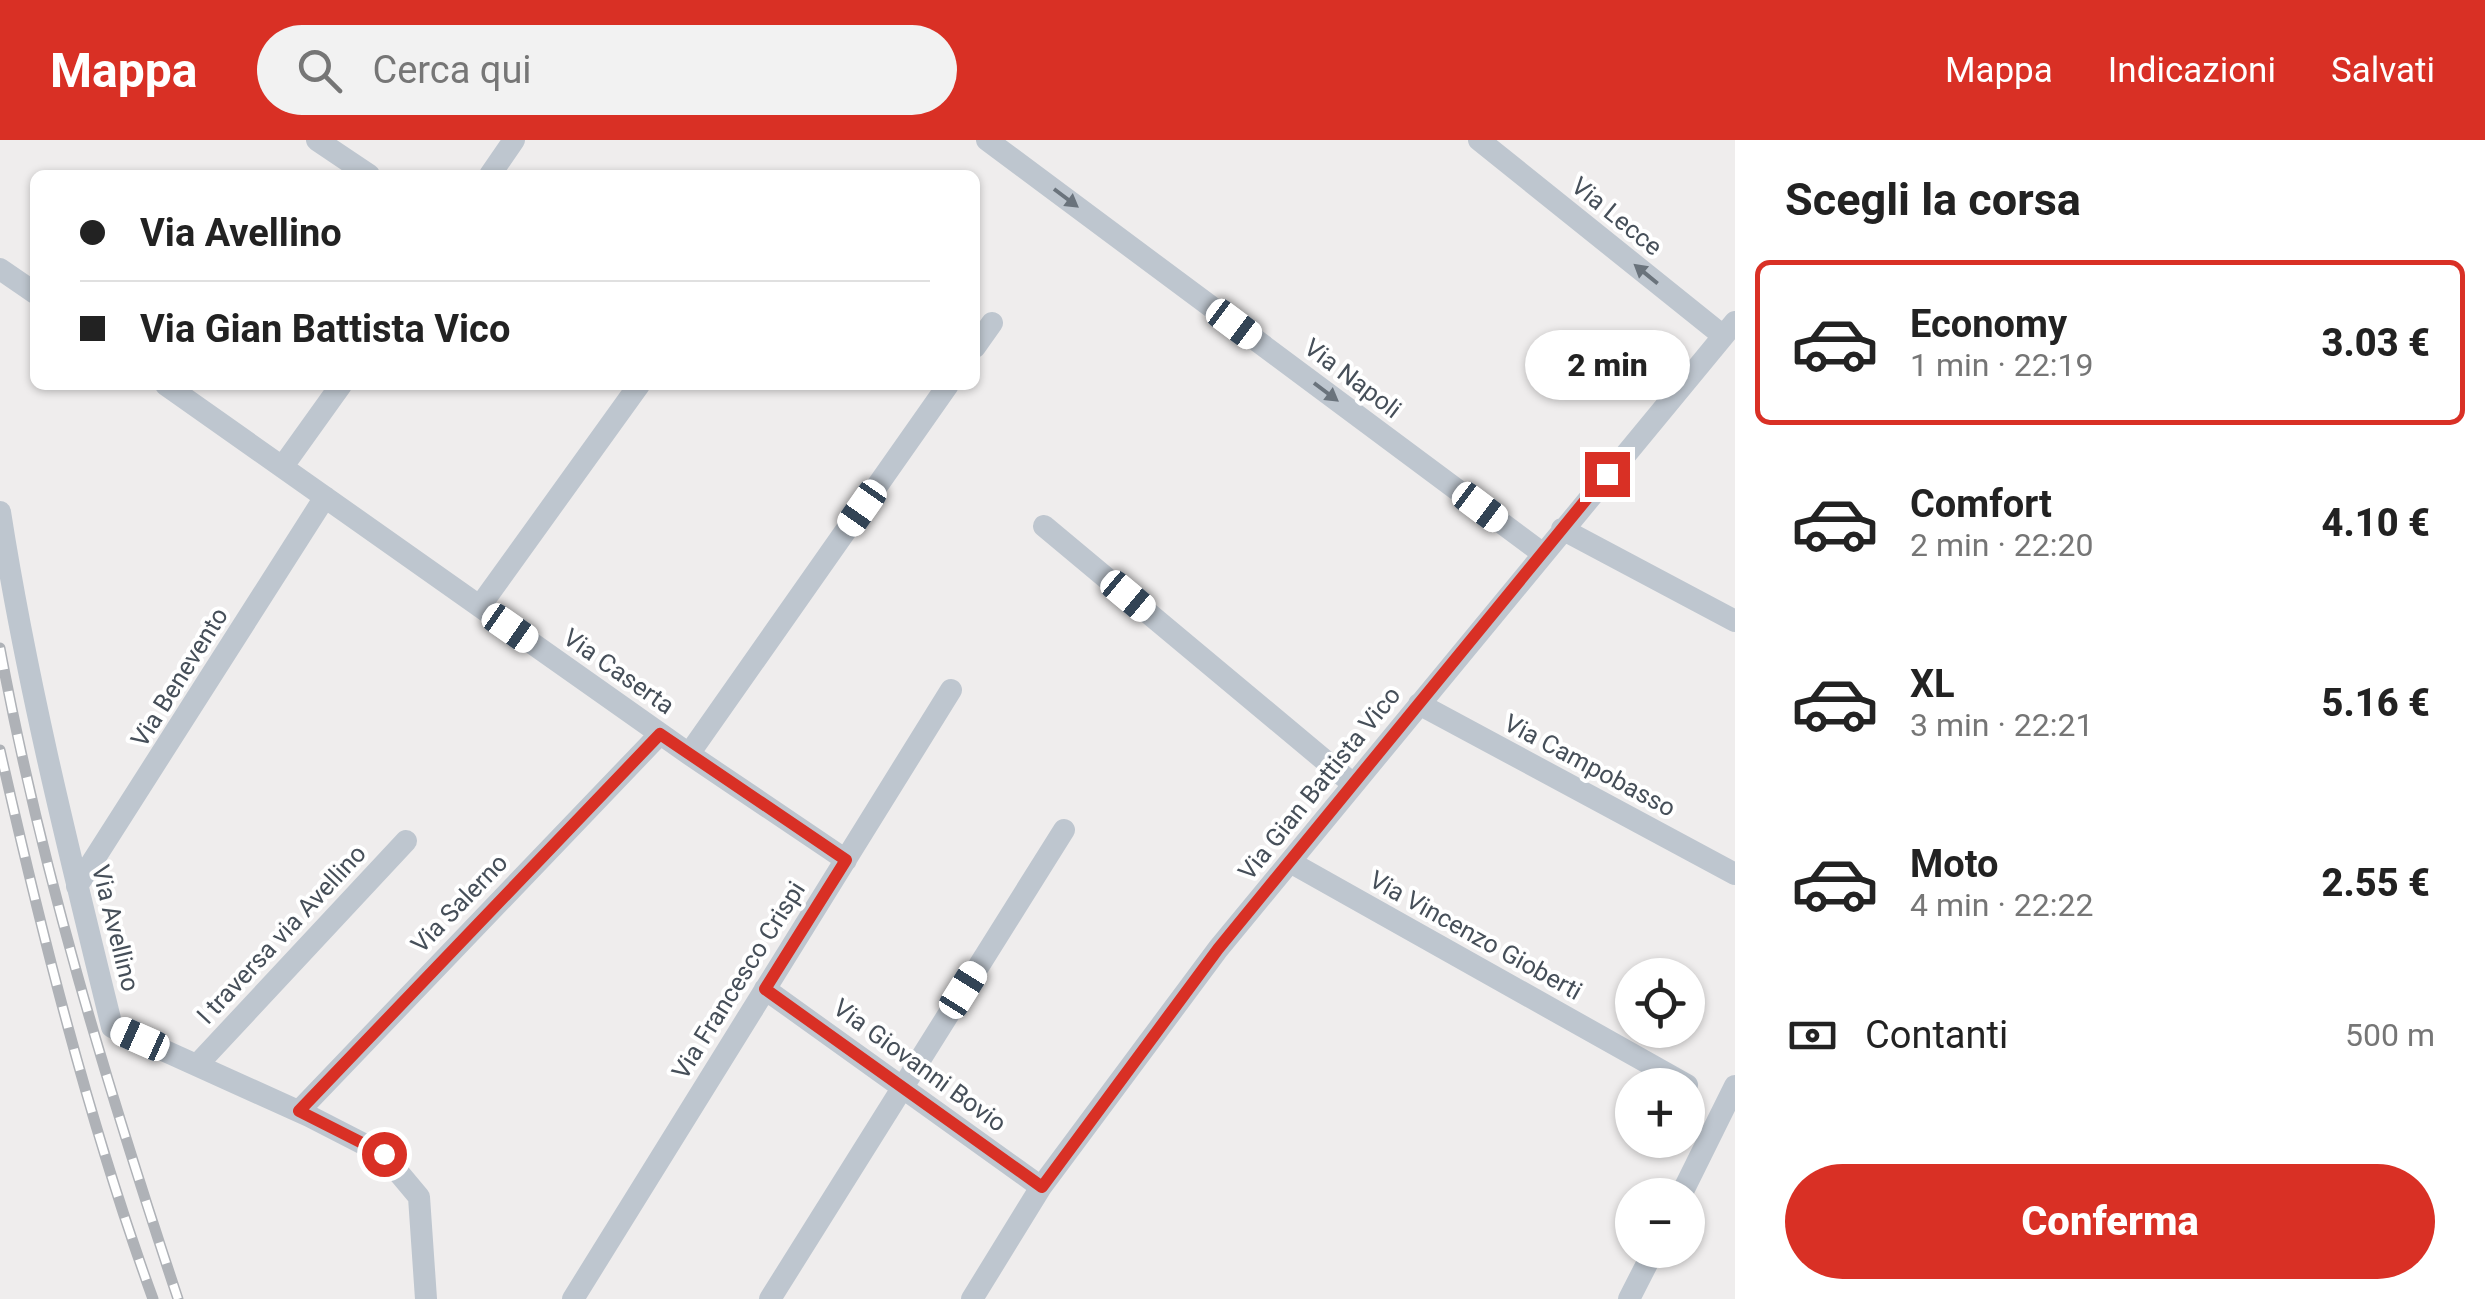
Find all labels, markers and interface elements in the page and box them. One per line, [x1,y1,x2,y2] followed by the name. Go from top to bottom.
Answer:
[257,25,957,115] search box
[50,42,197,99] text: Mappa
[292,43,347,98] icon: search
[372,48,532,92] text: Cerca qui
[1945,50,2053,91] text: Mappa
[2108,50,2276,91] text: Indicazioni
[2331,50,2435,91] text: Salvati
[1566,171,1668,262] street label: Via Lecce
[1785,173,2081,226] text: Scegli la corsa
[1053,188,1079,208] one-way arrow
[140,211,342,255] text: Via Avellino
[1633,264,1658,285] one-way arrow
[1201,294,1267,354] car
[1790,298,1880,388] icon: car
[1910,302,2067,346] text: Economy
[140,307,510,351] text: Via Gian Battista Vico
[2322,321,2430,365] text: 3.03 €
[1524,329,1690,399] callout: 2 min
[1299,333,1407,424] street label: Via Napoli
[1567,346,1648,384] text: 2 min
[1910,346,2093,384] text: 1 min · 22:19
[1313,382,1339,402] one-way arrow
[1585,452,1630,497] route end
[833,475,891,541] car
[1447,477,1513,537] car
[1790,478,1880,568] icon: car
[1910,482,2052,526] text: Comfort
[2322,501,2430,545] text: 4.10 €
[1910,526,2093,564] text: 2 min · 22:20
[1095,565,1161,627] car
[477,599,543,657] car
[125,602,234,752] street label: Via Benevento
[558,623,680,720] street label: Via Caserta
[1790,658,1880,748] icon: car
[1910,662,1955,706] text: XL
[1232,681,1406,886] street label: Via Gian Battista Vico
[2322,681,2430,725] text: 5.16 €
[1910,706,2093,744] text: 3 min · 22:21
[1499,708,1680,823] street label: Via Campobasso
[1790,838,1880,928] icon: car
[191,839,372,1030] street label: I traversa via Avellino
[1910,842,1999,886] text: Moto
[405,848,514,959] street label: Via Salerno
[2322,861,2430,905] text: 2.55 €
[86,862,145,994] street label: Via Avellino
[1364,865,1587,1006] street label: Via Vincenzo Gioberti
[666,876,811,1084] street label: Via Francesco Crispi
[1910,886,2093,924] text: 4 min · 22:22
[934,957,992,1023] car
[1615,958,1705,1268] map controls
[1615,958,1705,1048] button: locate
[828,993,1012,1138] street label: Via Giovanni Bovio
[1785,1008,1840,1063] icon: cash
[106,1013,174,1065] car
[1865,1013,2008,1057] text: Contanti
[2345,1016,2435,1054] text: 500 m
[1615,1068,1705,1158] button: +
[362,1132,407,1177] route start
[1785,1164,2435,1279] button: Conferma
[1615,1178,1705,1268] button: −

